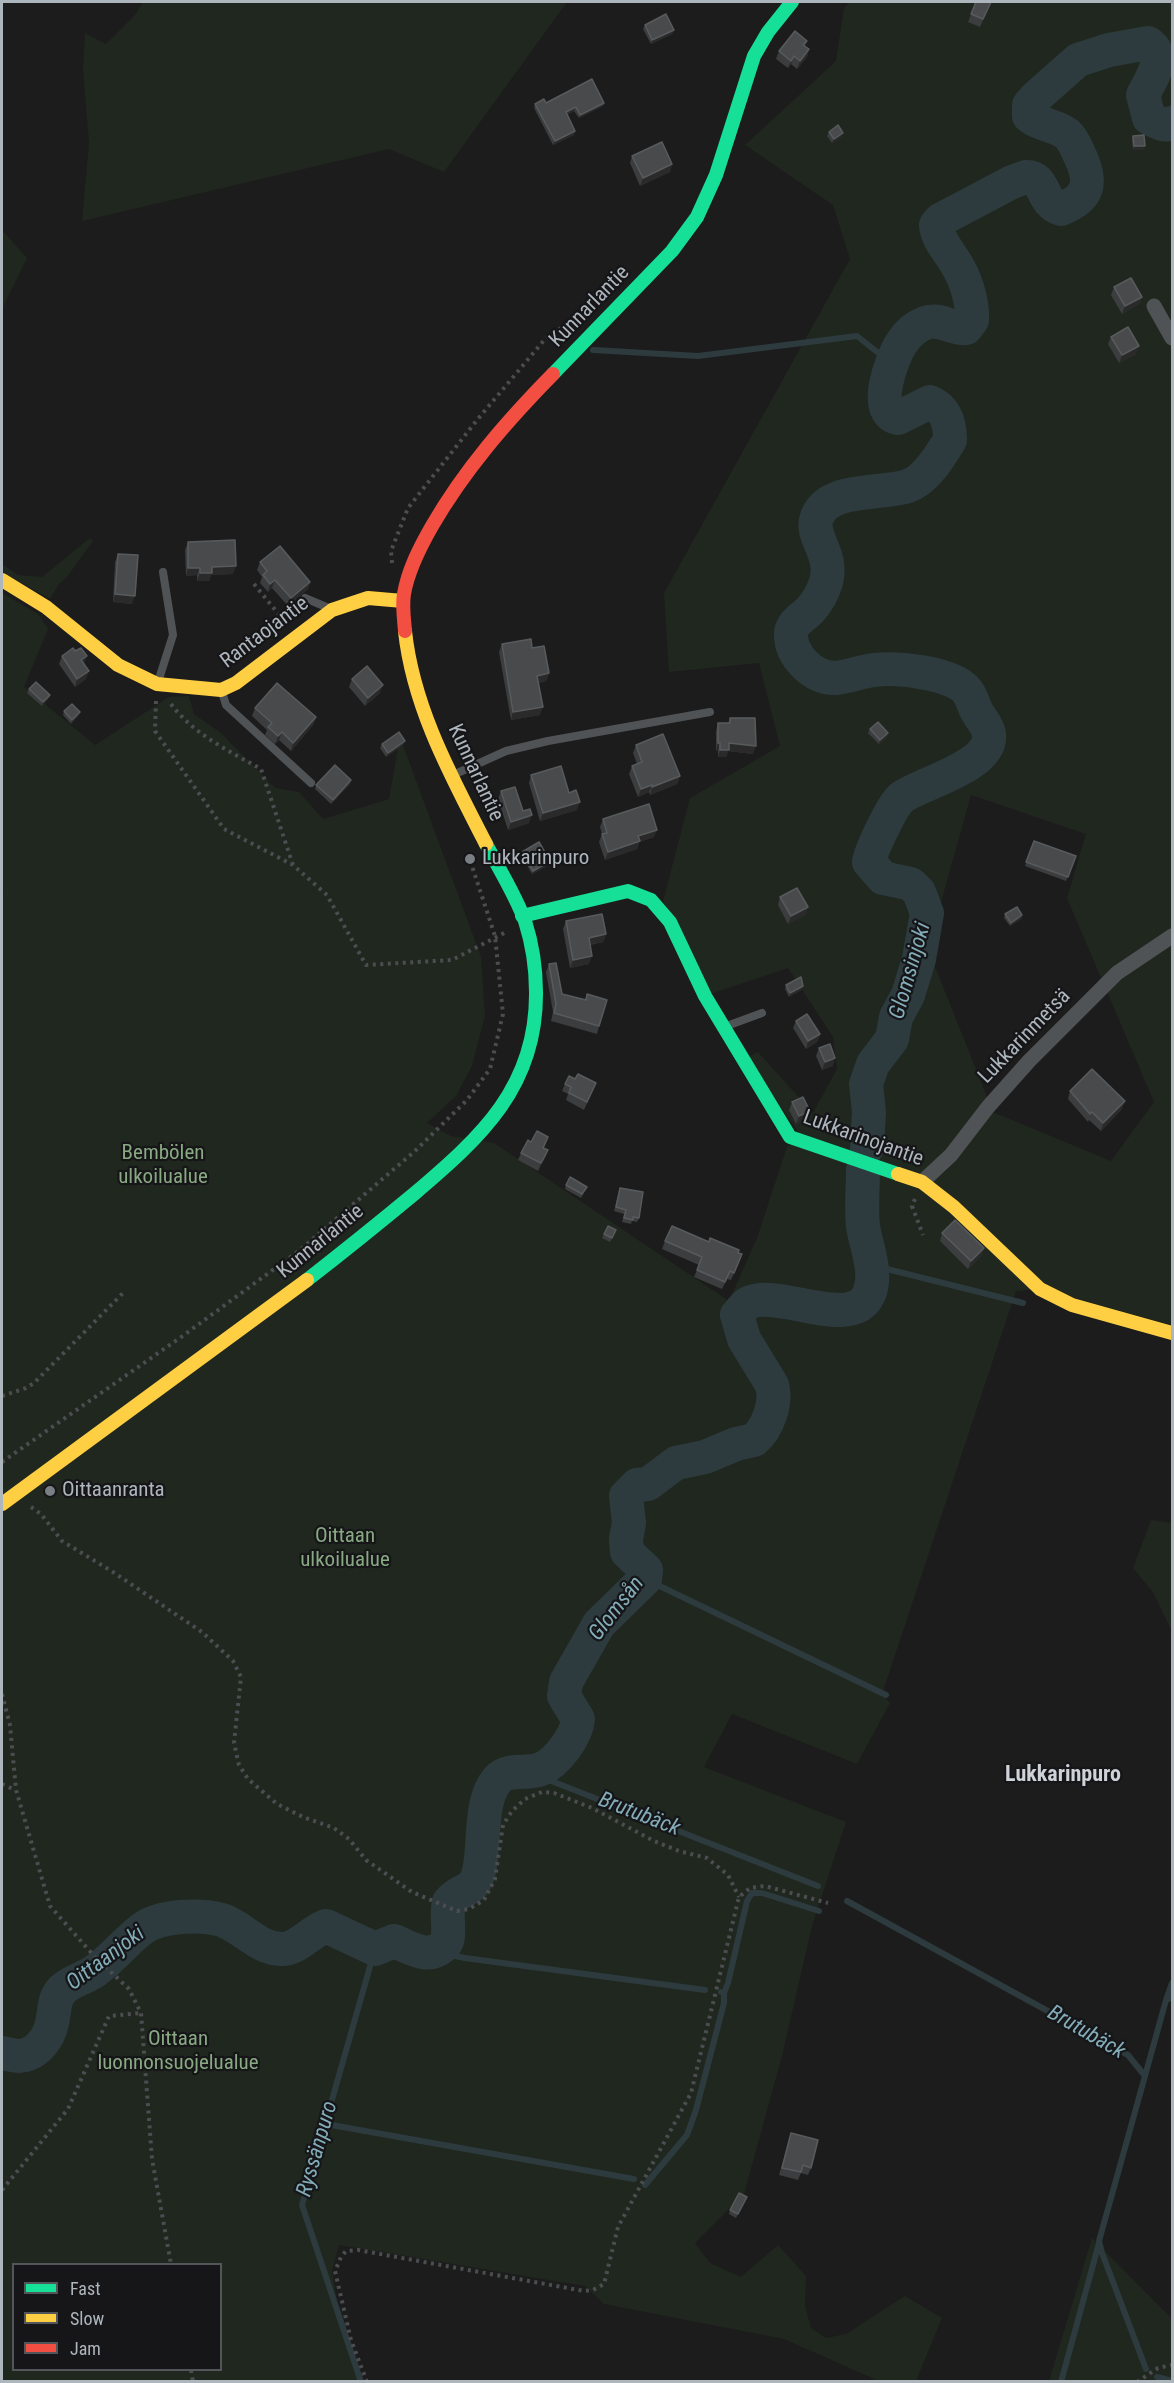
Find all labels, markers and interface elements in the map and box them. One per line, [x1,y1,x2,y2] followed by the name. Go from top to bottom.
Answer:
[545,261,635,353] street label: Kunnarlantie
[216,592,314,674] street label: Rantaojantie
[442,721,508,825] street label: Kunnarlantie
[482,846,589,872] place label: Lukkarinpuro
[463,852,477,866] marker: Lukkarinpuro
[885,920,937,1022] water label: Glomsinjoki
[974,985,1076,1089] street label: Lukkarinmetsä
[799,1106,927,1172] street label: Lukkarinojantie
[118,1141,208,1191] park label: Bembölen ulkoilualue
[273,1199,369,1285] street label: Kunnarlantie
[62,1478,165,1504] place label: Oittaanranta
[43,1484,57,1498] marker: Oittaanranta
[300,1524,390,1574] park label: Oittaan ulkoilualue
[584,1571,650,1647] water label: Glomsån
[1005,1762,1121,1788] district label: Lukkarinpuro
[594,1787,684,1843] water label: Brutubäck
[62,1921,150,1997] water label: Oittaanjoki
[1042,2000,1130,2066] water label: Brutubäck
[97,2027,259,2077] park label: Oittaan luonnonsuojelualue
[292,2098,344,2200] water label: Ryssänpuro
[12,2263,222,2371] legend
[70,2278,101,2299] text: Fast
[70,2308,104,2329] text: Slow
[70,2338,101,2359] text: Jam

